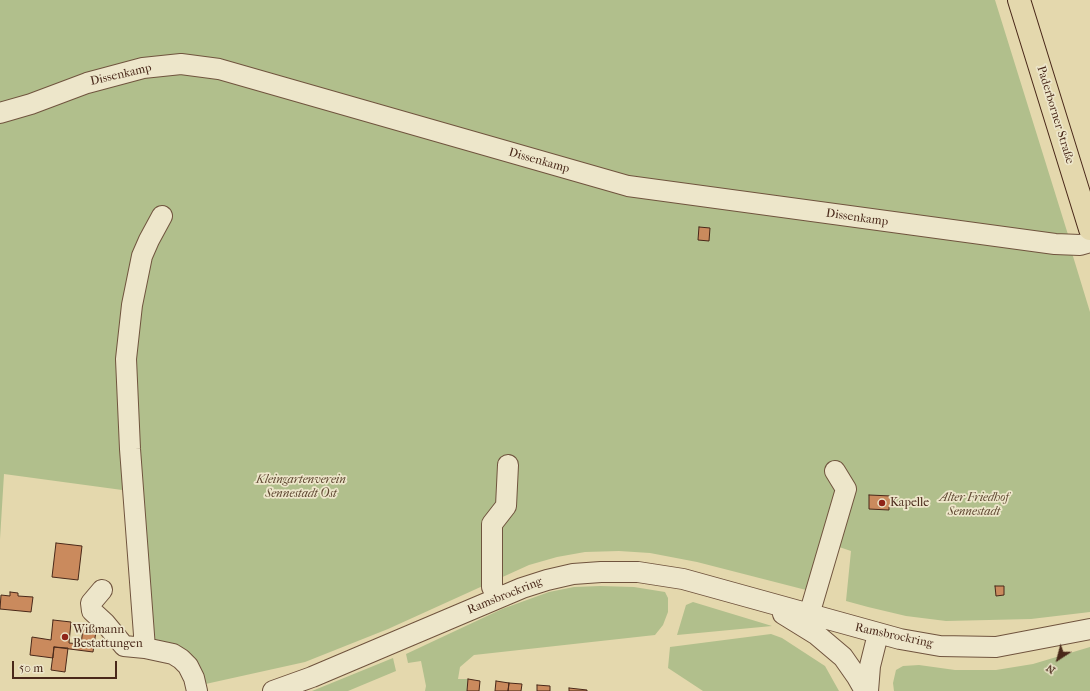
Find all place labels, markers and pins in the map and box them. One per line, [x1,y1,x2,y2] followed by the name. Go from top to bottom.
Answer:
[890,496,929,510] place label: Kapelle
[877,498,887,508] marker: Kapelle
[73,623,143,651] place label: Wißmann Bestattungen
[60,632,70,642] marker: Wißmann Bestattungen

